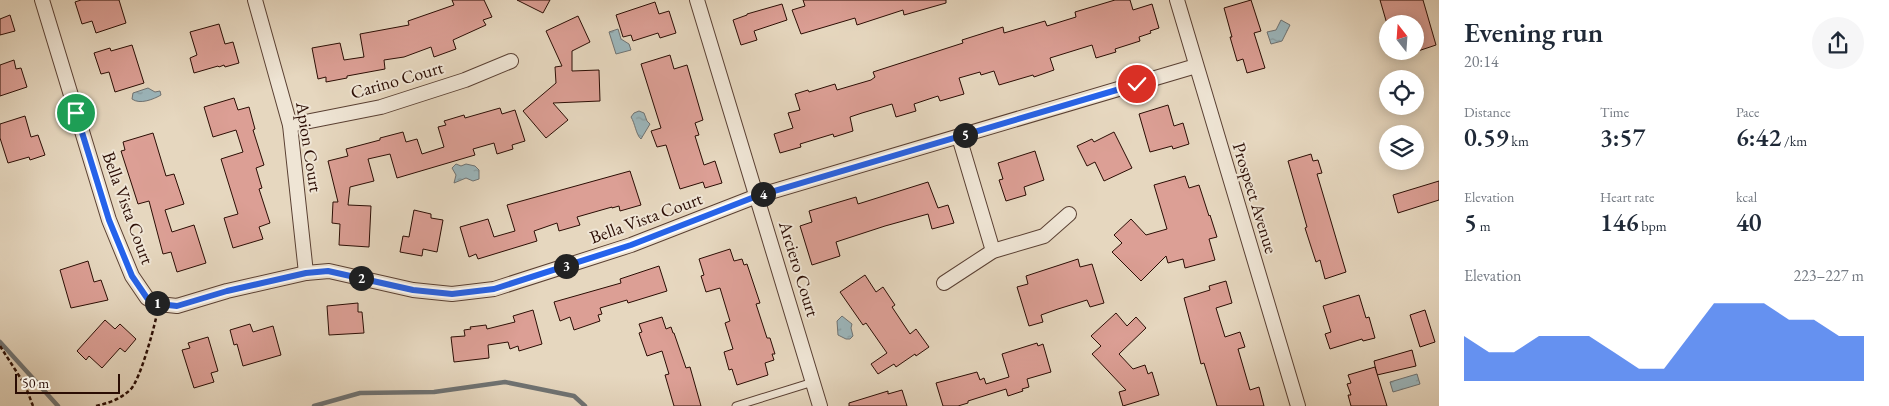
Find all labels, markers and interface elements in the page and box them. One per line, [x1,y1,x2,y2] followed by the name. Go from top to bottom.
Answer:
[1464,14,1603,50] text: Evening run
[1379,15,1424,60] north arrow
[1379,15,1424,170] map controls
[1812,17,1864,69] button: share
[1464,51,1499,72] text: 20:14
[348,55,446,104] street label: Carino Court
[1116,63,1158,105] pin
[1123,70,1151,98] icon: check
[1379,70,1424,115] button: locate
[55,92,97,134] pin
[62,99,90,127] icon: arrive
[291,99,328,194] street label: Apion Court
[1464,103,1511,121] text: Distance
[1600,103,1629,121] text: Time
[1736,103,1760,121] text: Pace
[1464,121,1509,153] text: 0.59
[1600,121,1645,153] text: 3:57
[1736,121,1781,153] text: 6:42
[952,122,978,148] pin: 5
[1379,125,1424,170] button: layers
[962,126,969,144] text: 5
[1509,132,1529,150] text: km
[1781,132,1807,150] text: /km
[1228,139,1283,256] street label: Prospect Avenue
[97,148,160,268] street label: Bella Vista Court
[750,182,776,206] pin: 4
[760,185,767,203] text: 4
[586,186,706,249] street label: Bella Vista Court
[1464,188,1514,206] text: Elevation
[1600,188,1654,206] text: Heart rate
[1736,188,1757,206] text: kcal
[1464,206,1477,238] text: 5
[1600,206,1638,238] text: 146
[1736,206,1762,238] text: 40
[774,217,825,320] street label: Arciero Court
[1477,217,1491,235] text: m
[1638,217,1667,235] text: bpm
[554,254,578,278] pin: 3
[563,257,570,275] text: 3
[1464,265,1522,286] text: Elevation
[1793,265,1864,286] text: 223–227 m
[348,266,374,290] pin: 2
[358,269,365,287] text: 2
[144,290,170,316] pin: 1
[154,294,161,312] text: 1
[15,371,120,394] scale bar
[22,374,49,392] text: 50 m

